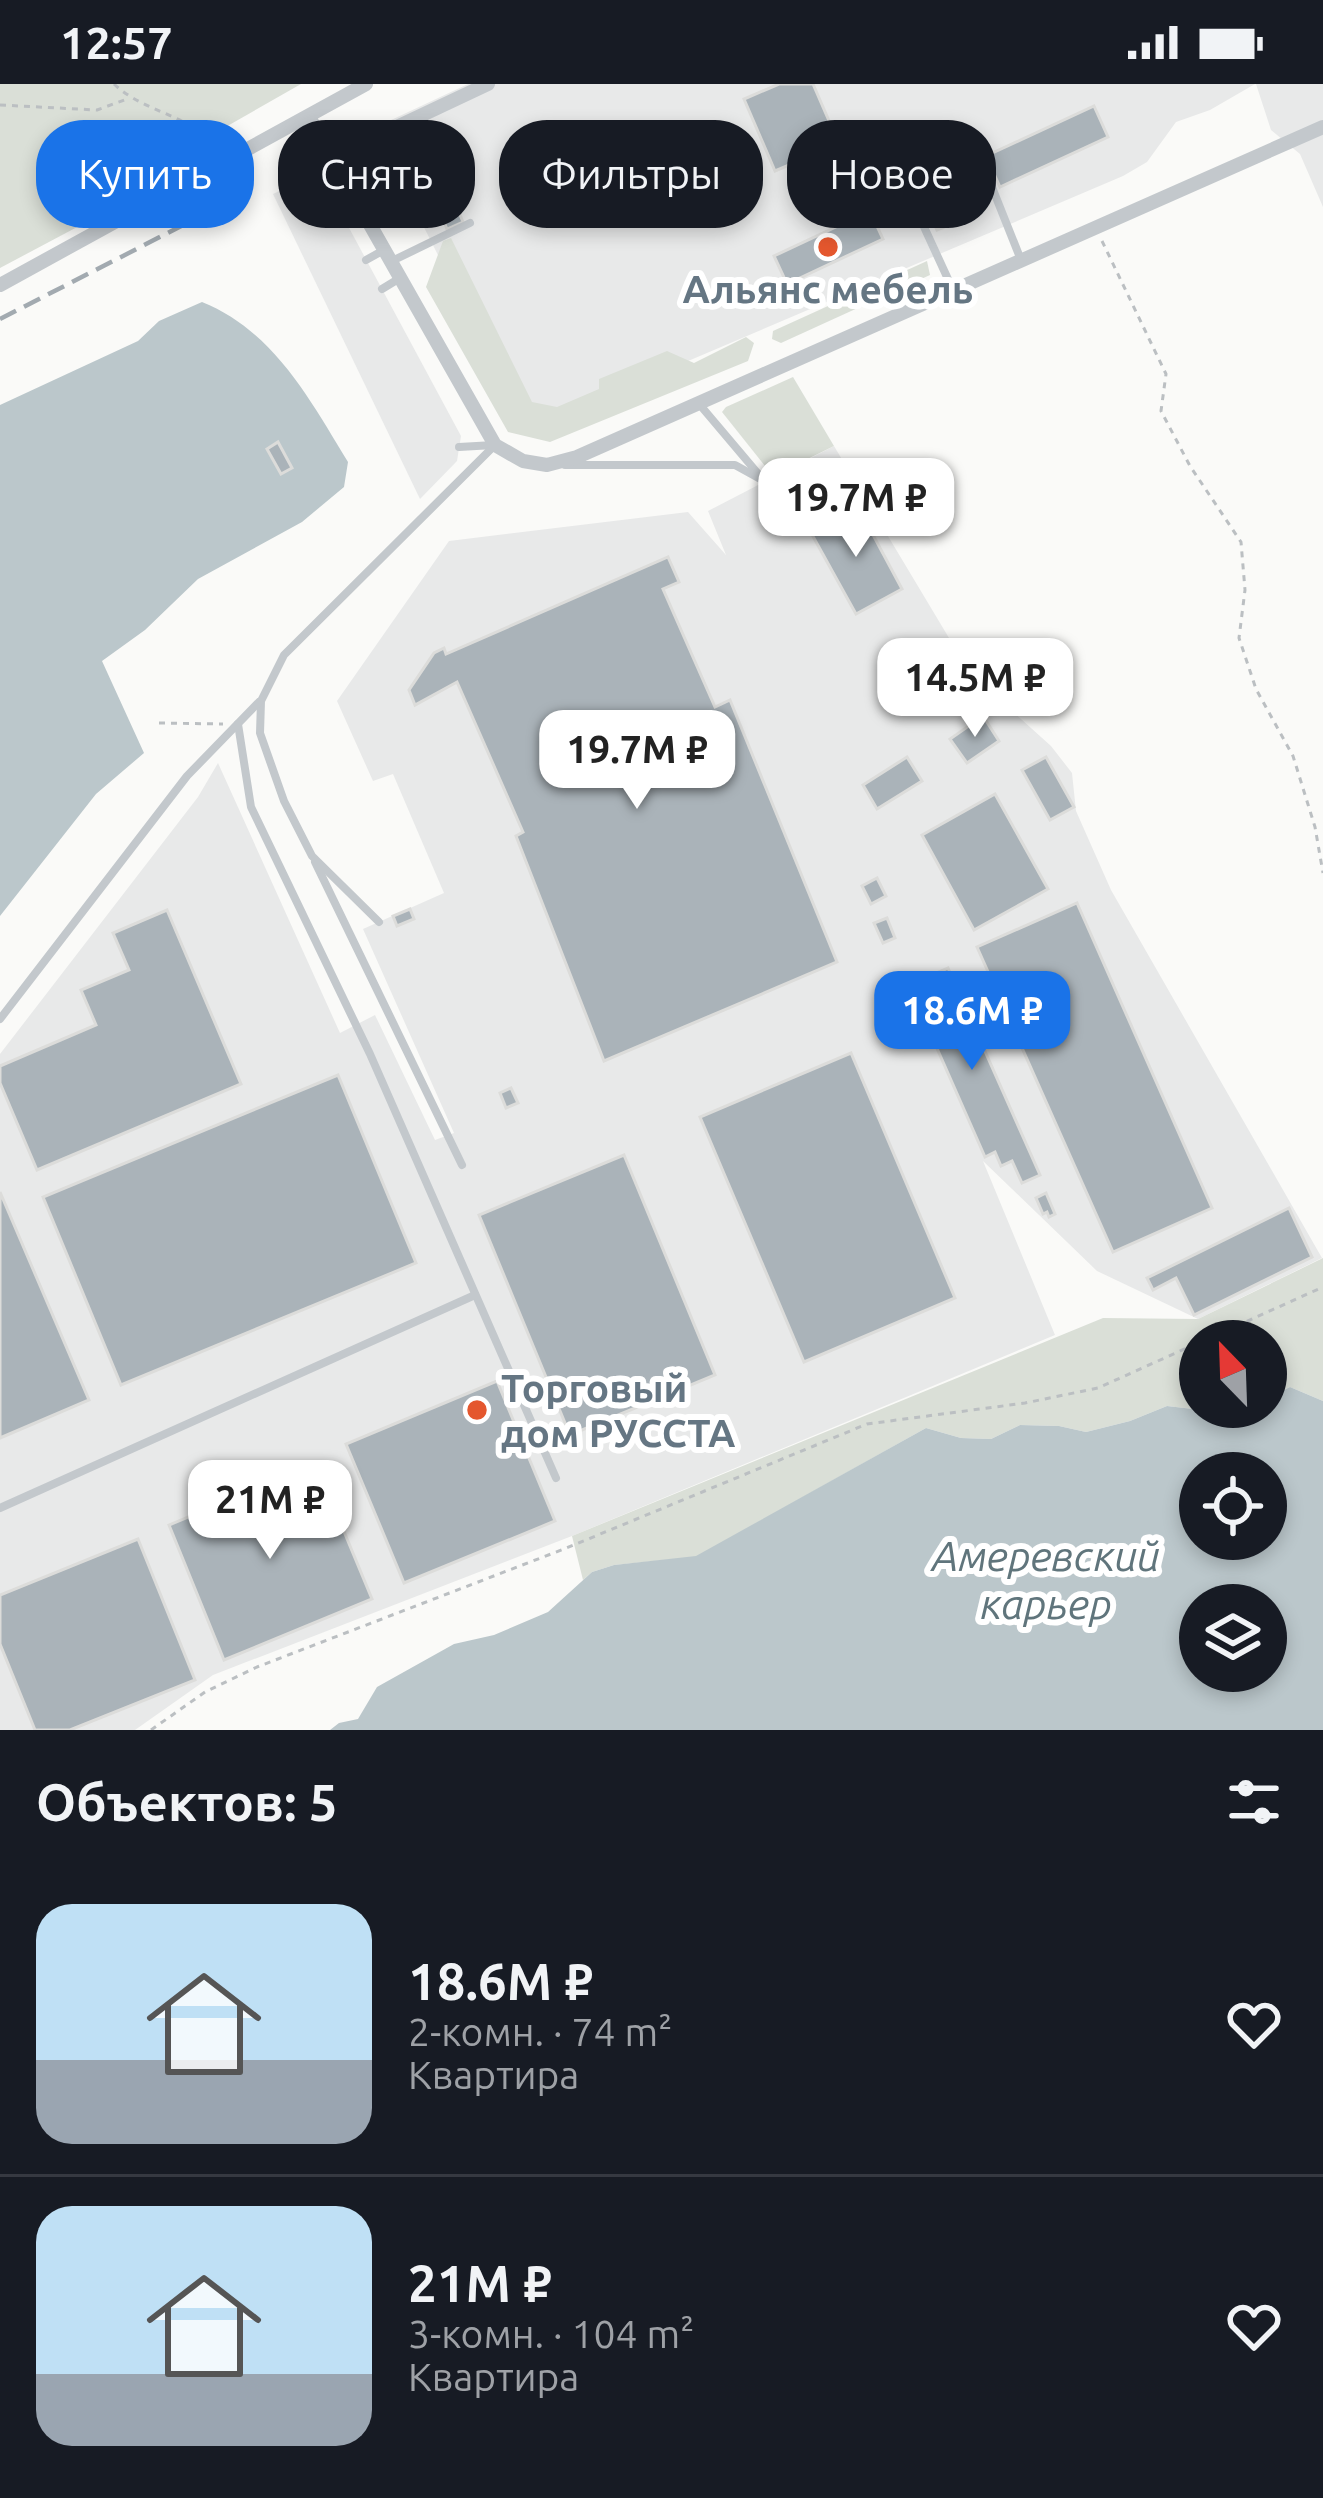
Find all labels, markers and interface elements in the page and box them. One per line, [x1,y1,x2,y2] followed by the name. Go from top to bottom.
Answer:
[60,17,173,68] text: 12:57
[36,120,254,228] chip: Купить
[278,120,475,228] chip: Снять
[499,120,763,228] chip: Фильтры
[787,120,996,228] chip: Новое
[815,234,841,260] marker: Альянс мебель
[683,267,973,310] place label: Альянс мебель
[745,458,967,560] pin: 19.7M ₽
[785,475,927,518] text: 19.7M ₽
[864,638,1086,740] pin: 14.5M ₽
[904,655,1046,698] text: 14.5M ₽
[526,710,748,812] pin: 19.7M ₽
[566,727,708,770] text: 19.7M ₽
[861,971,1083,1073] pin: 18.6M ₽
[901,988,1043,1031] text: 18.6M ₽
[1179,1320,1287,1428] north arrow
[1179,1320,1287,1692] map controls
[501,1366,736,1454] place label: Торговый дом РУССТА
[464,1397,490,1423] marker: Торговый дом РУССТА
[1179,1452,1287,1560] button: locate
[186,1460,354,1562] pin: 21M ₽
[215,1477,325,1520] text: 21M ₽
[930,1532,1160,1627] water label: Амеревский карьер
[1179,1584,1287,1692] button: layers
[1221,1769,1287,1835] icon: filters
[36,1773,337,1831] text: Объектов: 5
[132,1952,276,2096] icon: home
[408,1952,593,2010] text: 18.6M ₽
[1221,1991,1287,2057] icon: heart
[408,2010,672,2053] text: 2-комн. · 74 m²
[408,2053,579,2096] text: Квартира
[132,2254,276,2398] icon: home
[408,2254,552,2312] text: 21M ₽
[1221,2293,1287,2359] icon: heart
[408,2312,694,2355] text: 3-комн. · 104 m²
[408,2355,579,2398] text: Квартира

